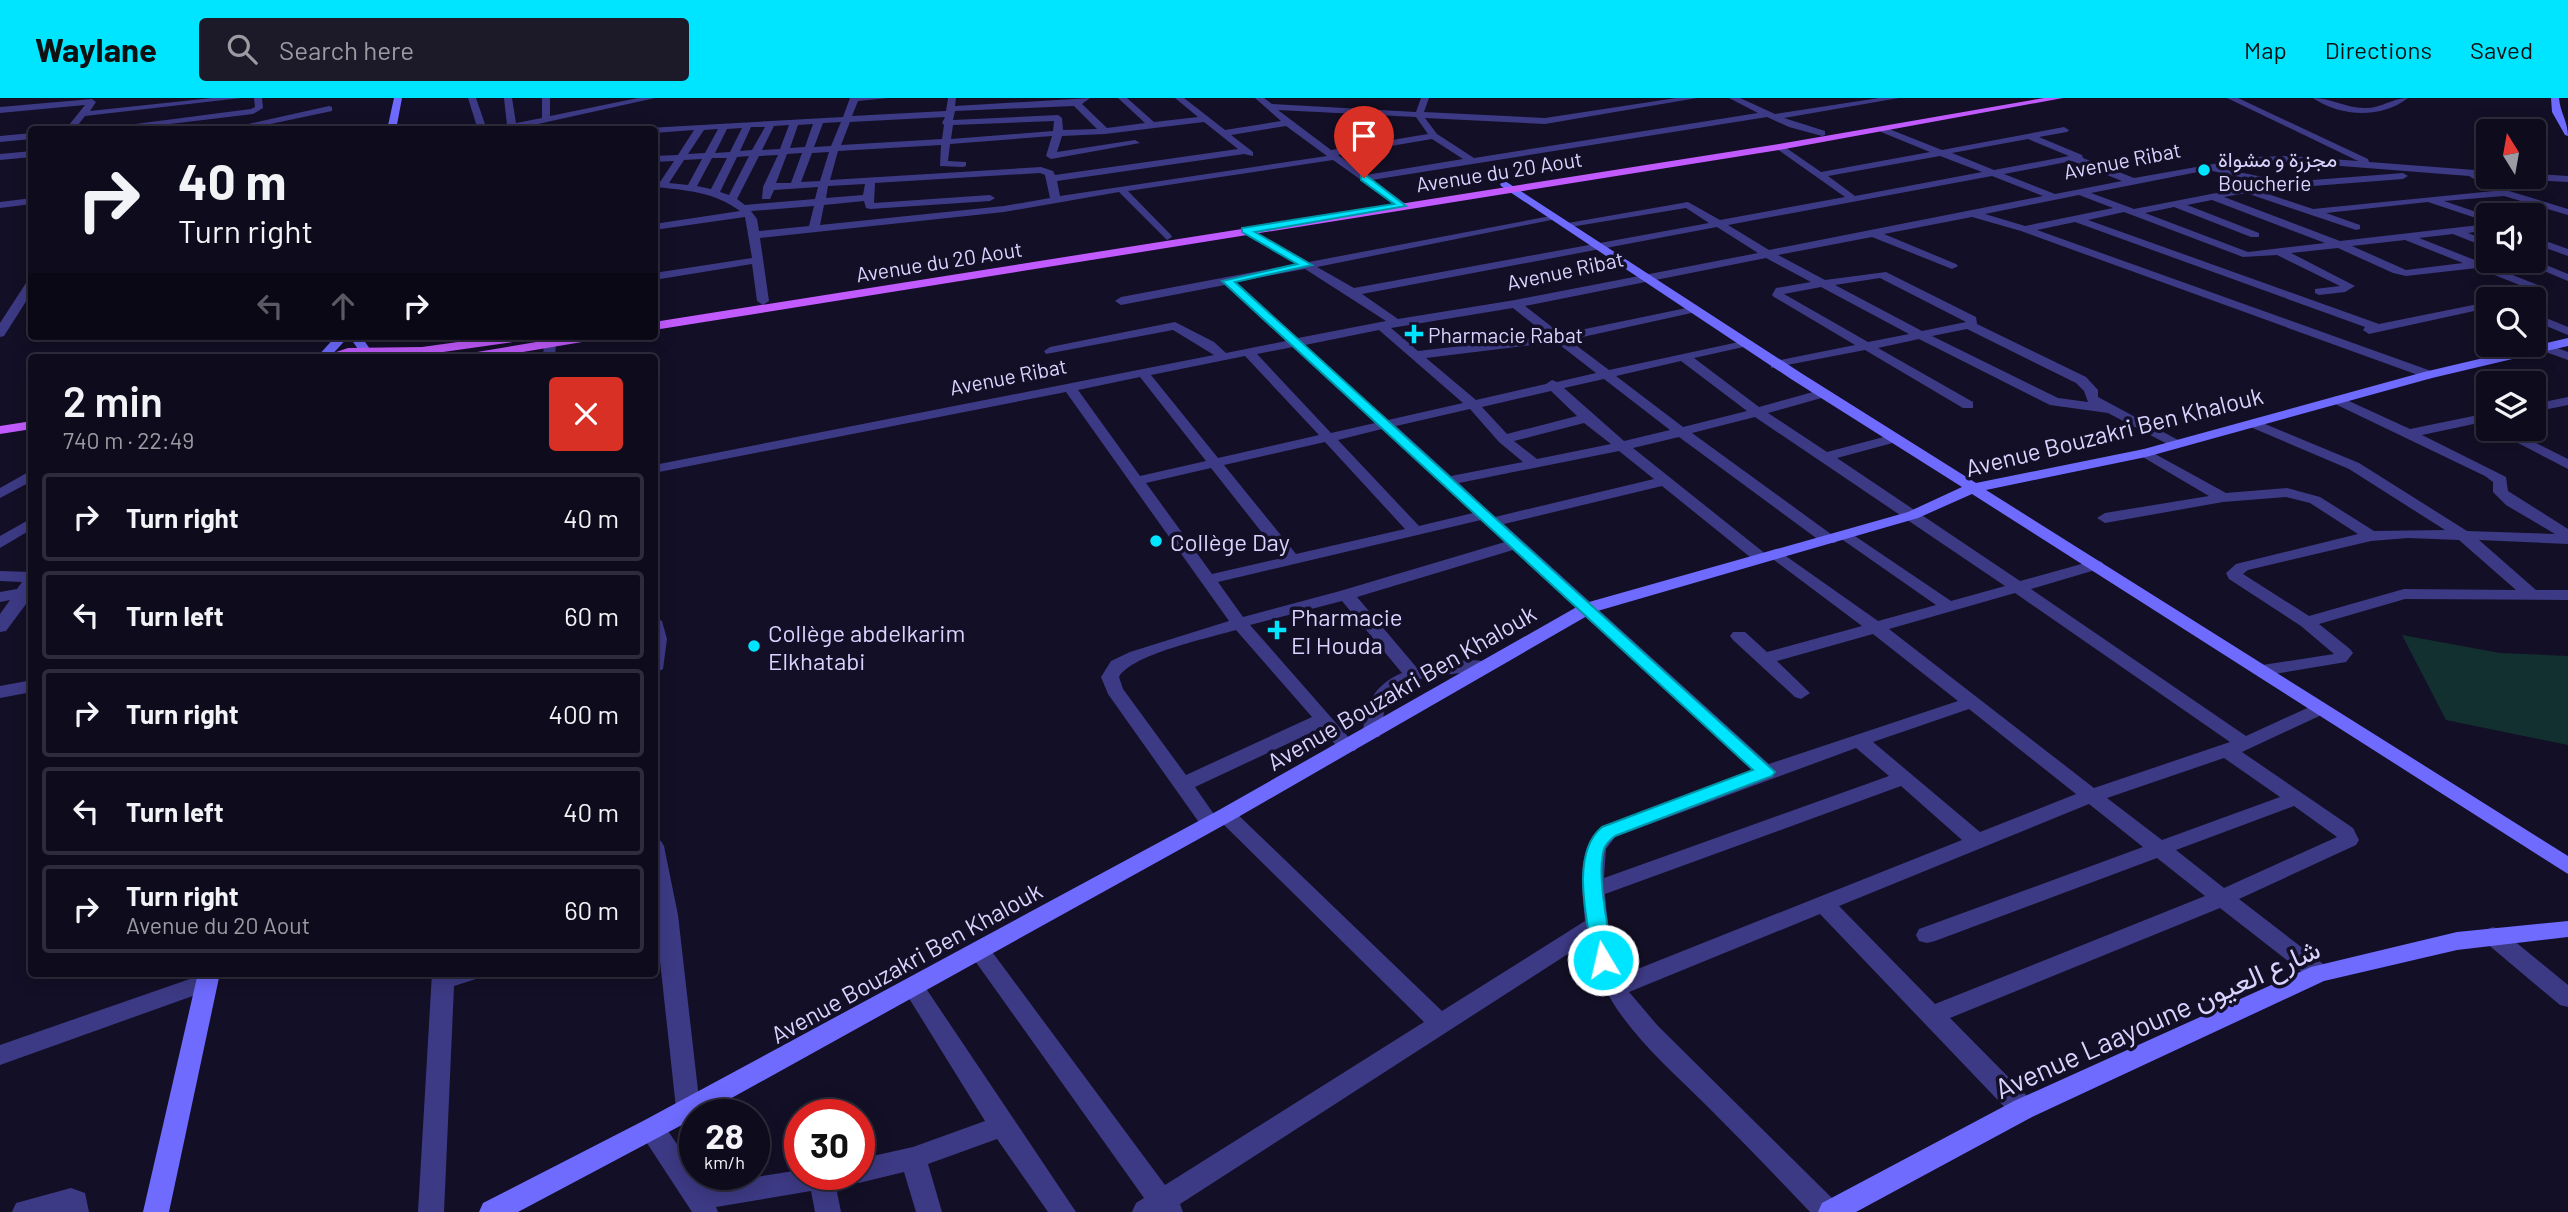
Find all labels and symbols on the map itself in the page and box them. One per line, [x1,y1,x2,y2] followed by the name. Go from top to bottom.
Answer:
[1334,106,1394,178] pin
[2476,119,2546,189] north arrow
[2061,136,2183,184] street label: Avenue Ribat
[1414,146,1584,196] street label: Avenue du 20 Aout
[2218,146,2337,195] place label: مجزرة و مشواة Boucherie
[2196,162,2212,178] marker: مجزرة و مشواة Boucherie
[854,236,1024,286] street label: Avenue du 20 Aout
[1504,245,1626,295] street label: Avenue Ribat
[1428,322,1583,347] place label: Pharmacie Rabat
[1406,326,1422,342] marker: Pharmacie Rabat
[947,352,1069,400] street label: Avenue Ribat
[1962,380,2266,482] street label: Avenue Bouzakri Ben Khalouk
[1170,527,1290,556] place label: Collège Day
[1148,533,1164,549] marker: Collège Day
[1261,598,1541,776] street label: Avenue Bouzakri Ben Khalouk
[1291,602,1403,659] place label: Pharmacie El Houda
[768,618,965,675] place label: Collège abdelkarim Elkhatabi
[1269,622,1285,638] marker: Pharmacie El Houda
[746,638,762,654] marker: Collège abdelkarim Elkhatabi
[765,875,1047,1049] street label: Avenue Bouzakri Ben Khalouk
[1566,923,1640,997] position arrow
[1989,931,2326,1108] street label: Avenue Laayoune شارع العيون
[784,1099,875,1190] speed limit sign: 30

